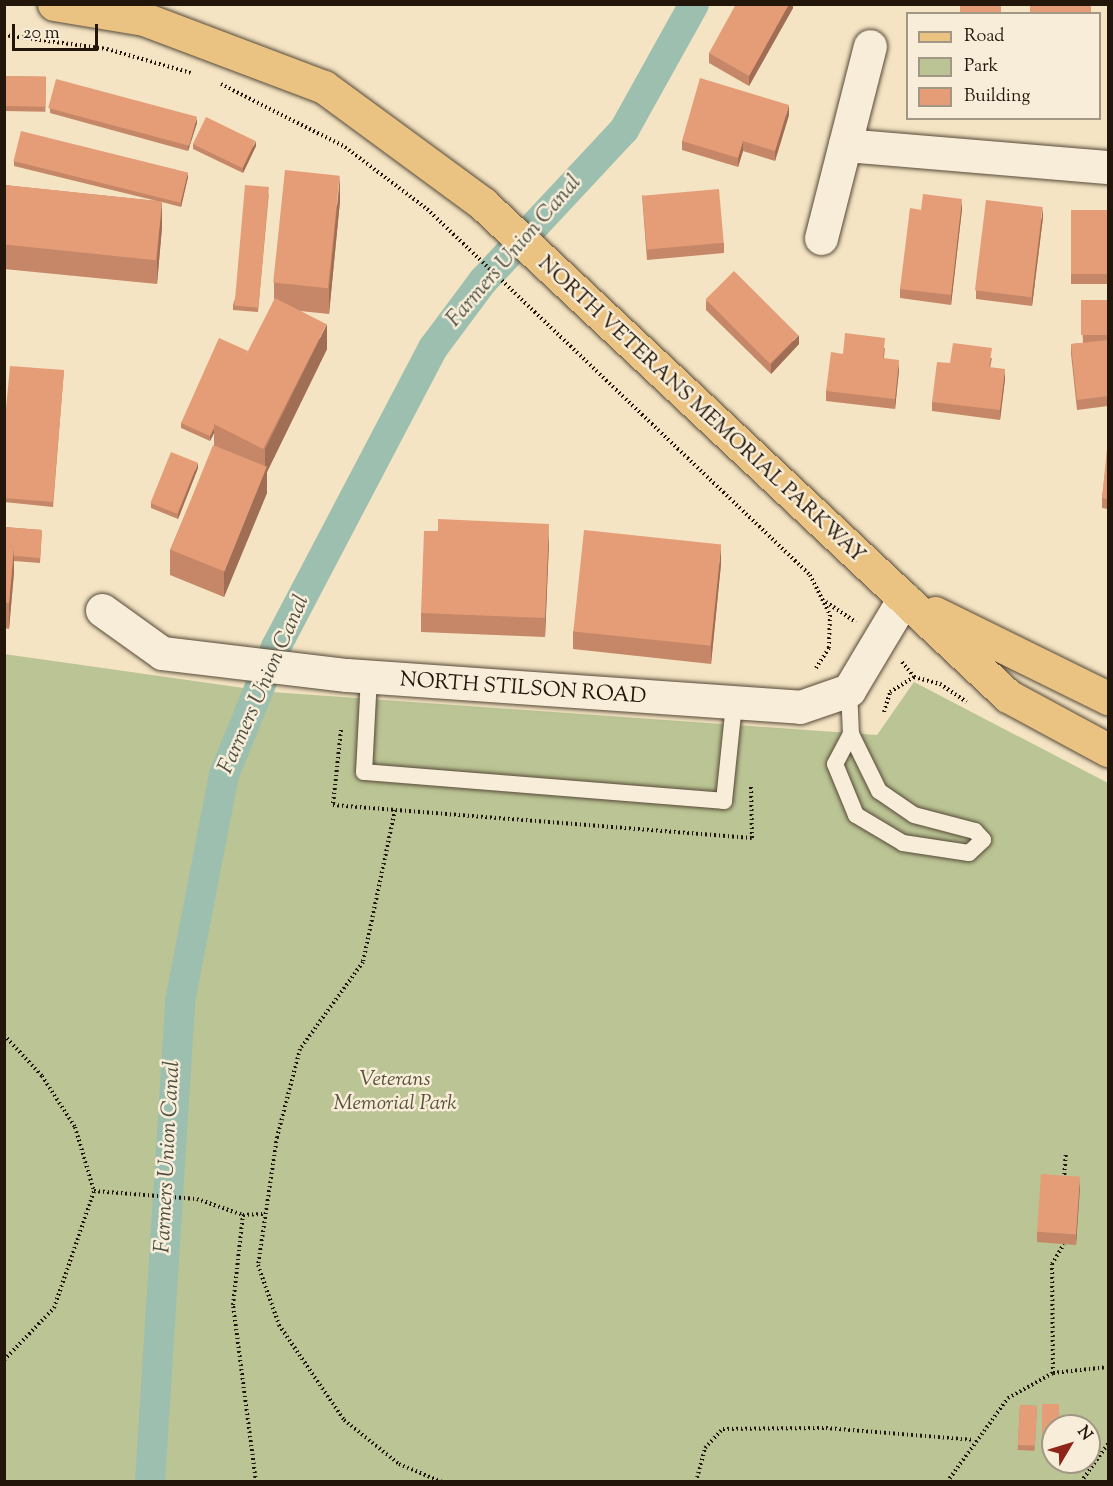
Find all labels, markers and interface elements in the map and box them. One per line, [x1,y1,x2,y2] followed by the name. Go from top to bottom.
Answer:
[15,12,100,50] scale bar
[906,12,1101,120] legend
[23,21,60,47] text: 20 m
[964,24,1004,50] text: Road
[964,54,998,80] text: Park
[964,84,1030,110] text: Building
[442,171,588,333] water label: Farmers Union Canal
[532,251,870,569] street label: NORTH VETERANS MEMORIAL PARKWAY
[214,592,316,778] water label: Farmers Union Canal
[399,668,647,710] street label: NORTH STILSON ROAD
[151,1060,187,1254] water label: Farmers Union Canal
[333,1067,457,1117] park label: Veterans Memorial Park
[1041,1414,1101,1474] north arrow
[1071,1422,1097,1446] text: N

